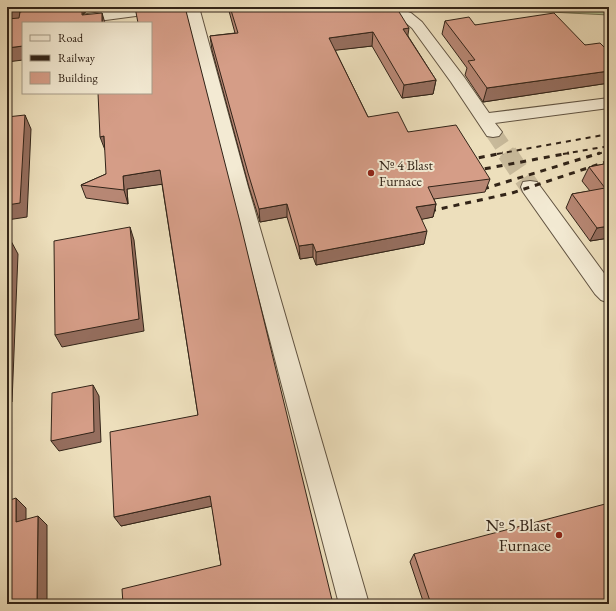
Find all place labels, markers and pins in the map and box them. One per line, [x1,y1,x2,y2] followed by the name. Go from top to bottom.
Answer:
[379,156,433,190] place label: Nº 4 Blast Furnace
[366,168,376,178] marker: Nº 4 Blast Furnace
[486,514,552,556] place label: Nº 5 Blast Furnace
[554,530,564,540] marker: Nº 5 Blast Furnace

